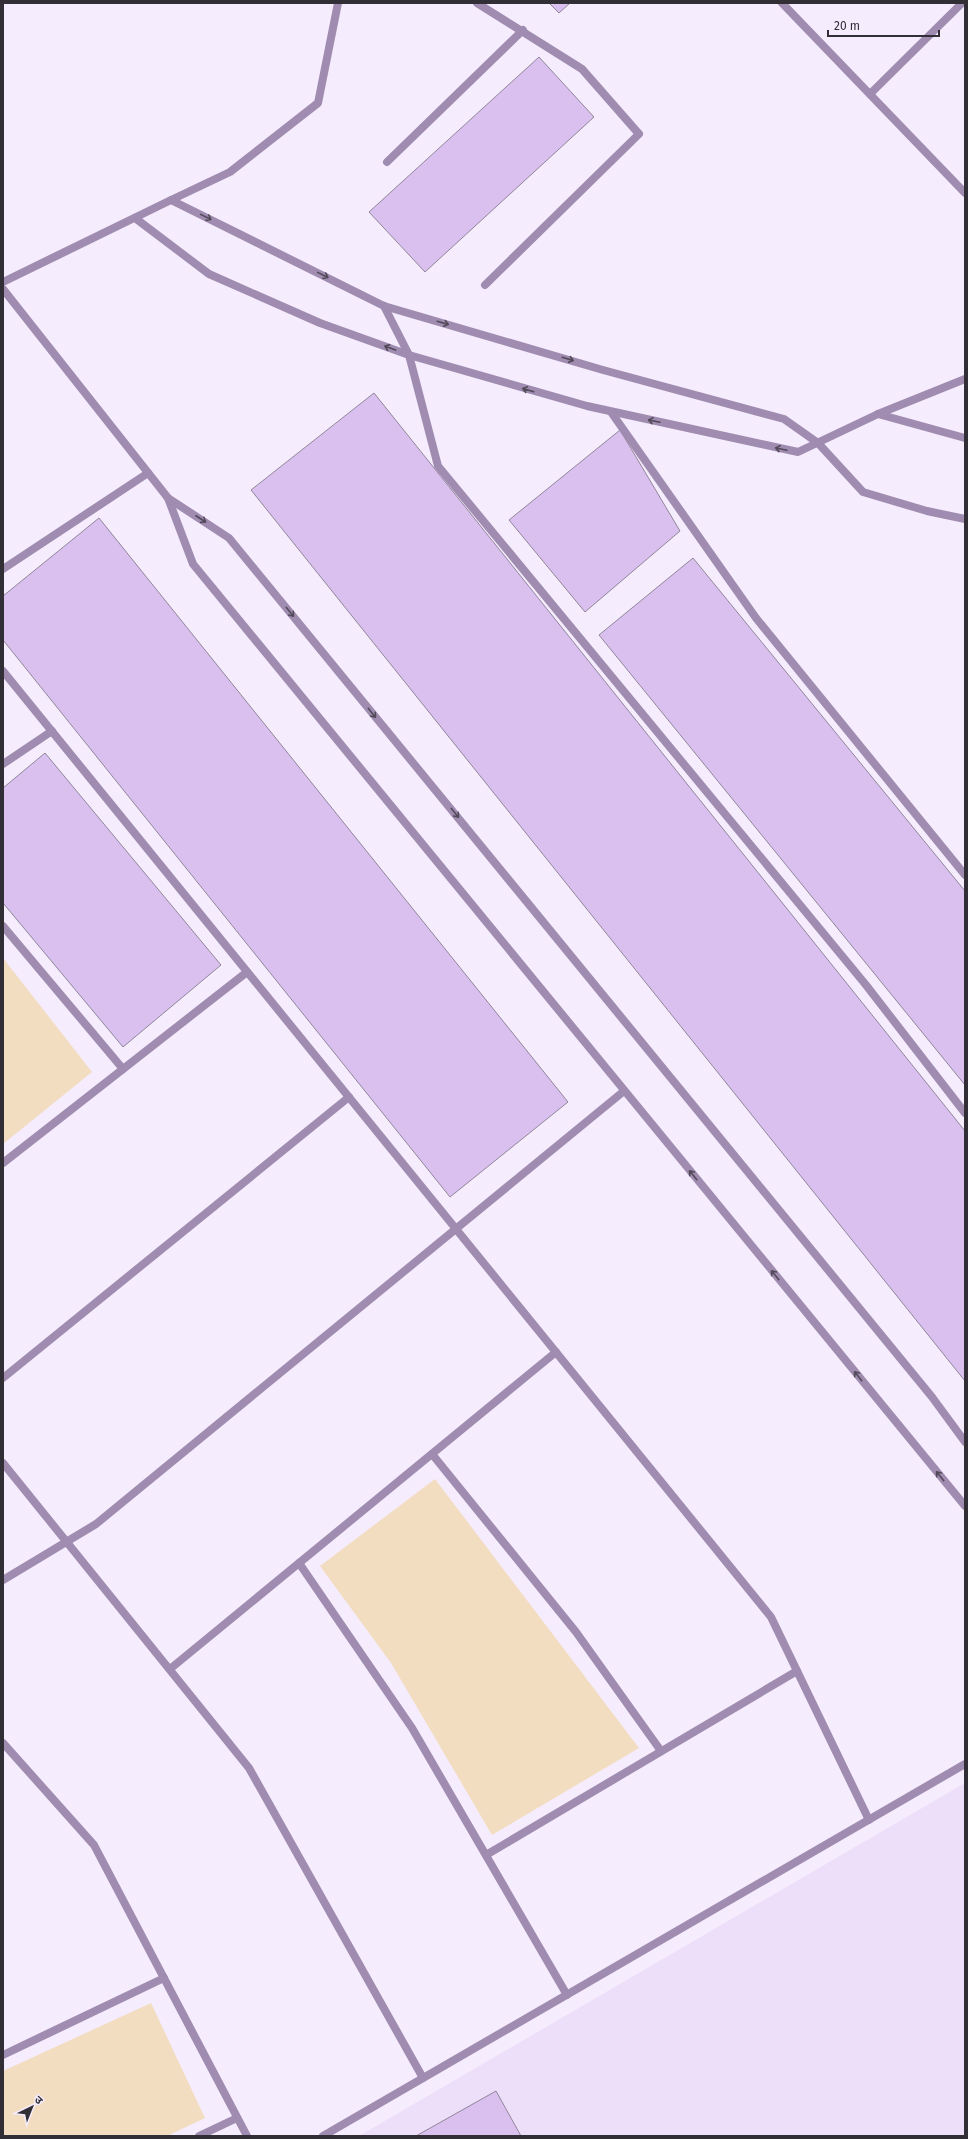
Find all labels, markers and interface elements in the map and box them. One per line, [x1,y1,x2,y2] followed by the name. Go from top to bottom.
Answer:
[828,12,939,38] scale bar
[834,19,860,33] text: 20 m
[200,214,212,221] one-way arrow
[316,272,328,279] one-way arrow
[436,320,449,327] one-way arrow
[385,344,397,352] one-way arrow
[561,356,574,364] one-way arrow
[522,386,535,393] one-way arrow
[648,417,661,425] one-way arrow
[775,444,788,452] one-way arrow
[195,516,207,524] one-way arrow
[286,607,294,618] one-way arrow
[368,707,377,718] one-way arrow
[450,808,459,819] one-way arrow
[688,1169,697,1180] one-way arrow
[771,1270,780,1281] one-way arrow
[853,1370,862,1381] one-way arrow
[936,1471,945,1482] one-way arrow
[12,2087,52,2127] north arrow
[32,2093,46,2107] text: उ

